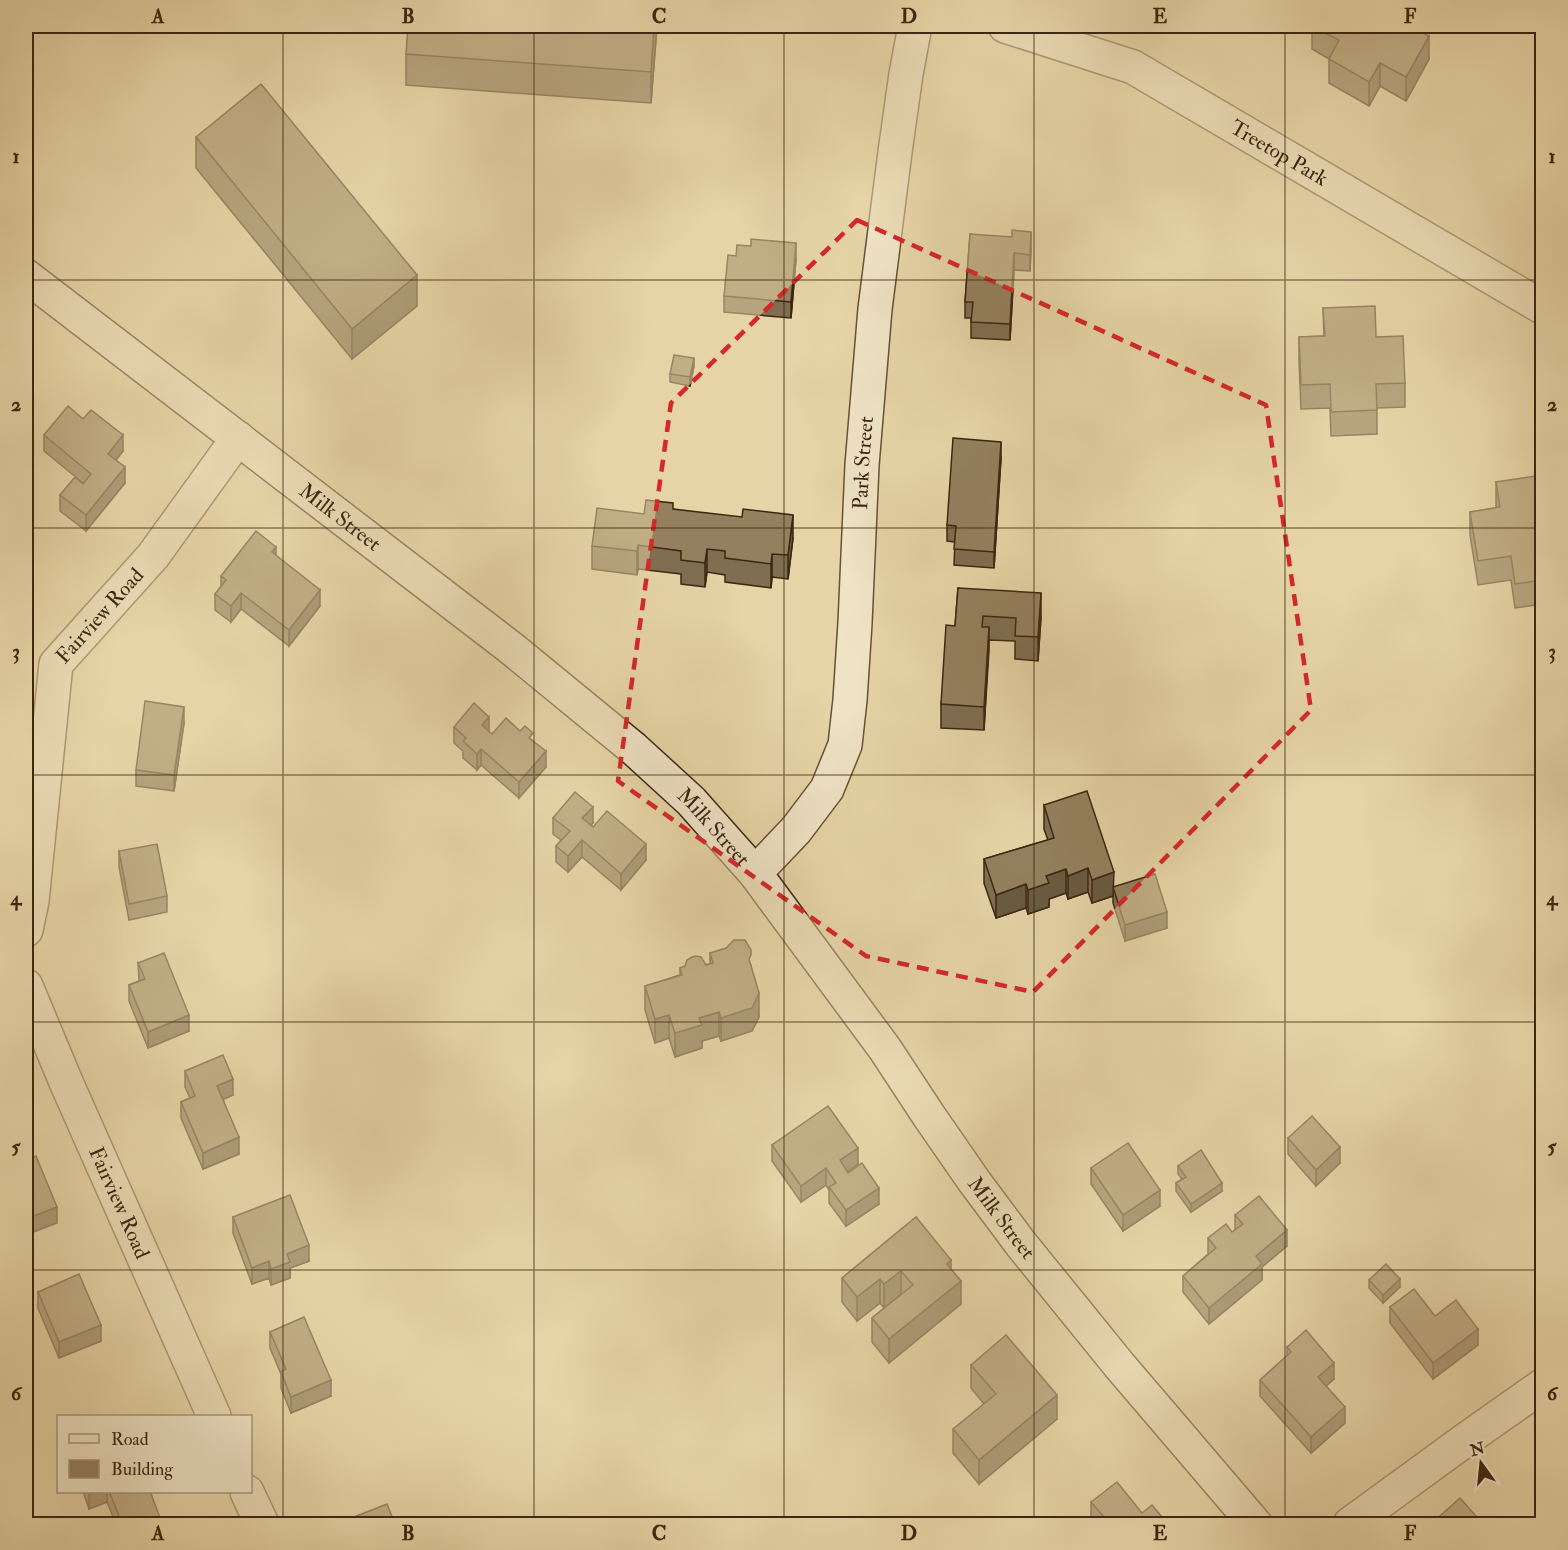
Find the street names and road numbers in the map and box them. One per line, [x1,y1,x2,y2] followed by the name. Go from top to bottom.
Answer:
[1226,114,1333,192] street label: Treetop Park
[847,415,880,510] street label: Park Street
[294,477,387,557] street label: Milk Street
[50,562,150,669] street label: Fairview Road
[672,782,756,872] street label: Milk Street
[83,1143,156,1263] street label: Fairview Road
[962,1171,1042,1265] street label: Milk Street

